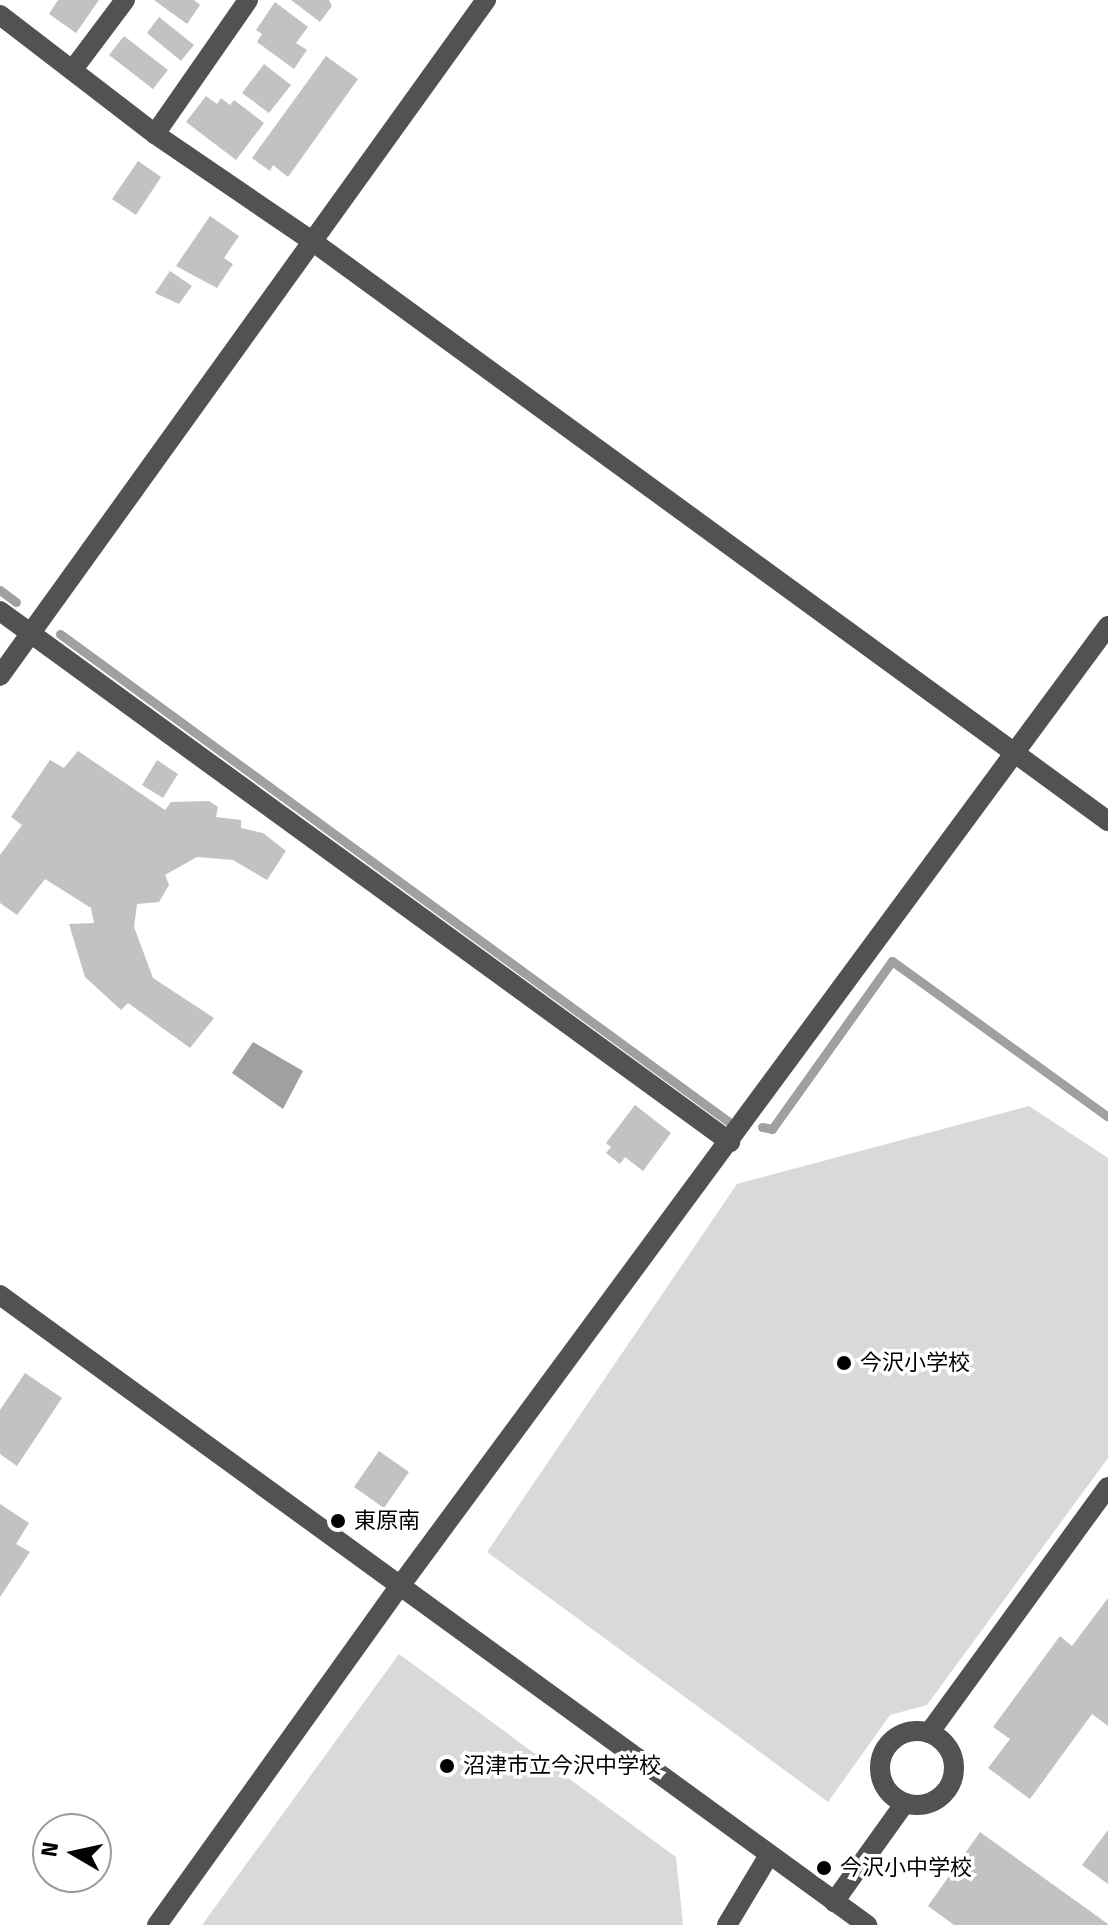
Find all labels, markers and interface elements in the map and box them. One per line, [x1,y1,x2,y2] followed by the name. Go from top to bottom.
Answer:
[860,1350,970,1376] place label: 今沢小学校
[835,1354,853,1372] marker: 今沢小学校
[354,1508,420,1534] place label: 東原南
[329,1512,347,1530] marker: 東原南
[463,1753,661,1779] place label: 沼津市立今沢中学校
[438,1757,456,1775] marker: 沼津市立今沢中学校
[32,1813,112,1893] north arrow
[35,1840,64,1859] text: N
[840,1855,972,1881] place label: 今沢小中学校
[815,1859,833,1877] marker: 今沢小中学校

